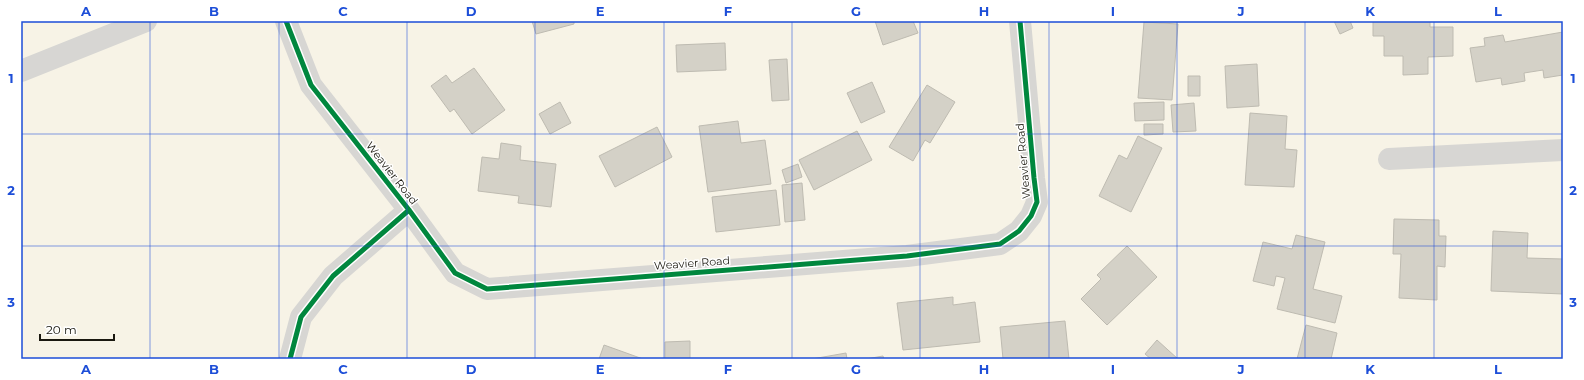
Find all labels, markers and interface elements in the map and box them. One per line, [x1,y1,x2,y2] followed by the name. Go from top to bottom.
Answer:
[80,3,92,19] text: A
[209,3,219,19] text: B
[338,3,348,19] text: C
[466,3,477,19] text: D
[596,3,605,19] text: E
[724,3,732,19] text: F
[851,3,861,19] text: G
[979,3,989,19] text: H
[1111,3,1115,19] text: I
[1236,3,1245,19] text: J
[1365,3,1375,19] text: K
[1494,3,1502,19] text: L
[8,70,14,86] text: 1
[1570,70,1576,86] text: 1
[1013,122,1033,200] street label: Weavier Road
[363,139,421,207] street label: Weavier Road
[7,182,15,198] text: 2
[1569,182,1577,198] text: 2
[654,253,730,273] street label: Weavier Road
[6,294,15,310] text: 3
[1568,294,1577,310] text: 3
[40,316,114,342] scale bar
[46,322,77,337] text: 20 m
[80,361,92,377] text: A
[209,361,219,377] text: B
[338,361,348,377] text: C
[466,361,477,377] text: D
[596,361,605,377] text: E
[724,361,732,377] text: F
[851,361,861,377] text: G
[979,361,989,377] text: H
[1111,361,1115,377] text: I
[1236,361,1245,377] text: J
[1365,361,1375,377] text: K
[1494,361,1502,377] text: L

